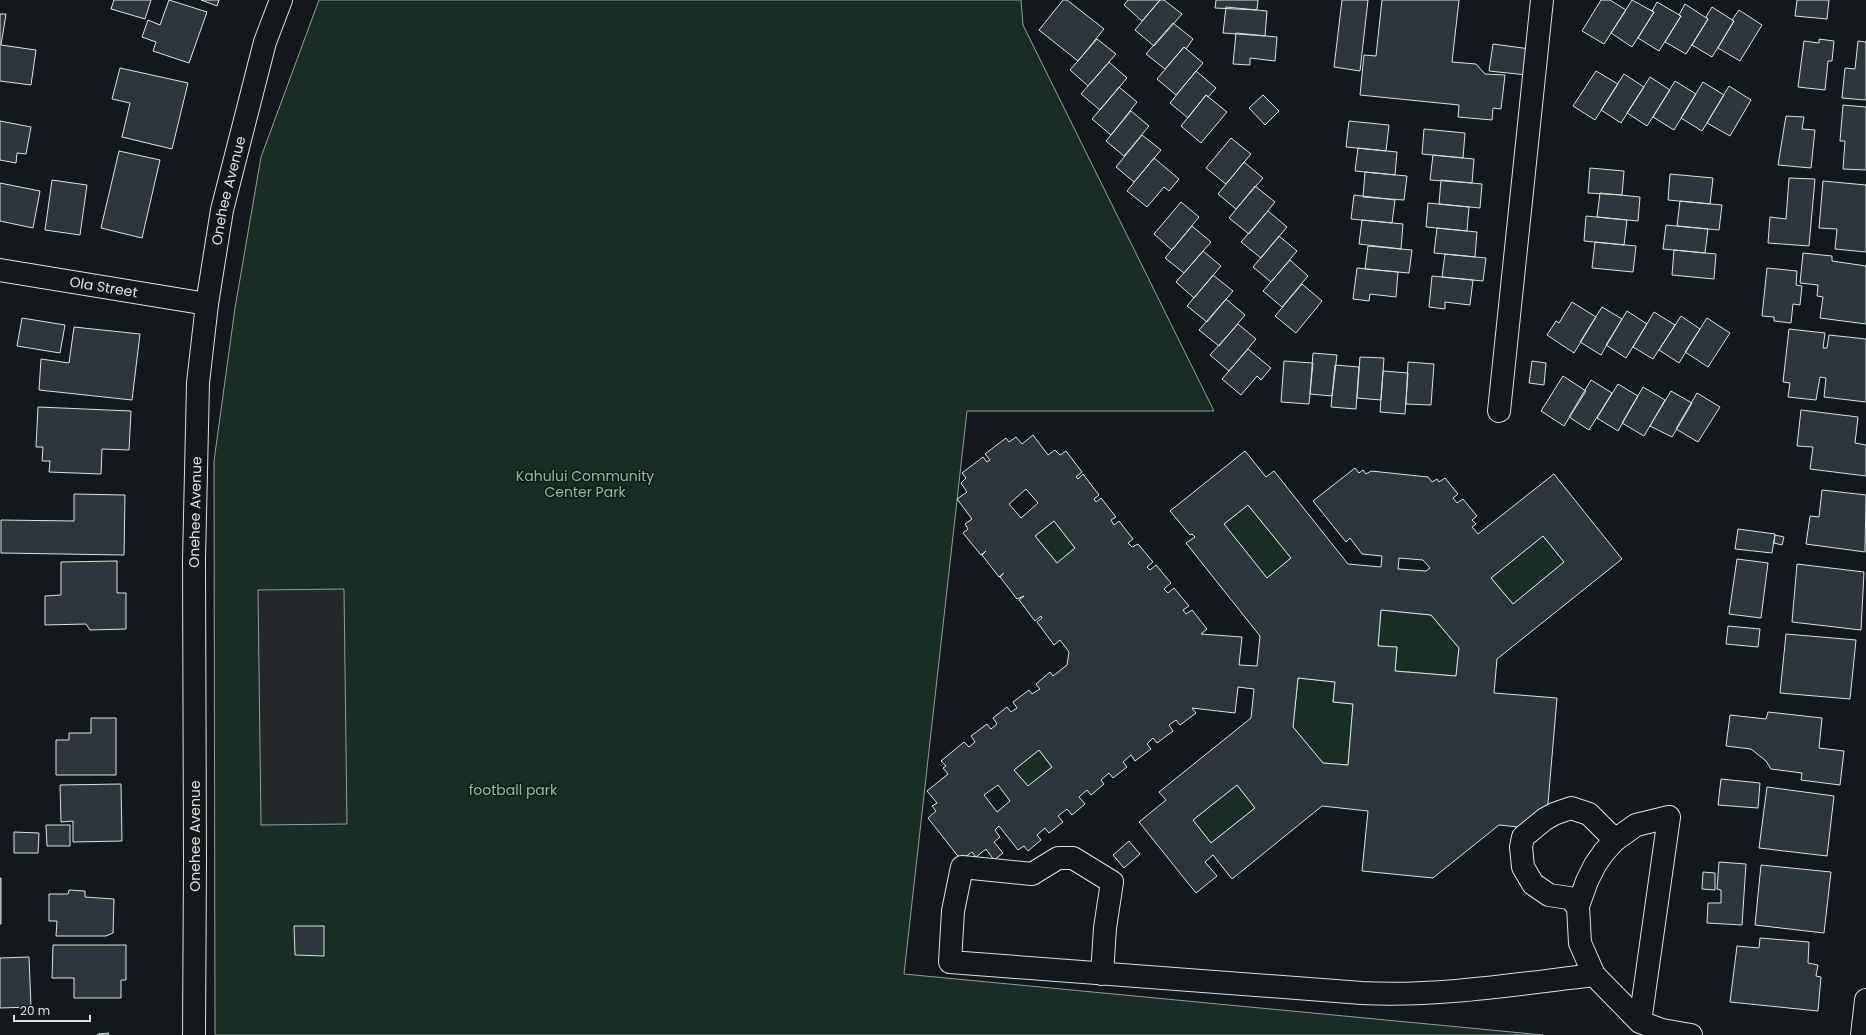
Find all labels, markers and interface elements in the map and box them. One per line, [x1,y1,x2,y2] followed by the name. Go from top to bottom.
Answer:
[207,134,251,247] street label: Onehee Avenue
[68,272,139,302] street label: Ola Street
[184,456,206,568] street label: Onehee Avenue
[516,466,654,502] park label: Kahului Community Center Park
[185,780,205,892] street label: Onehee Avenue
[469,780,558,800] park label: football park
[14,997,90,1023] scale bar
[20,1002,50,1019] text: 20 m

